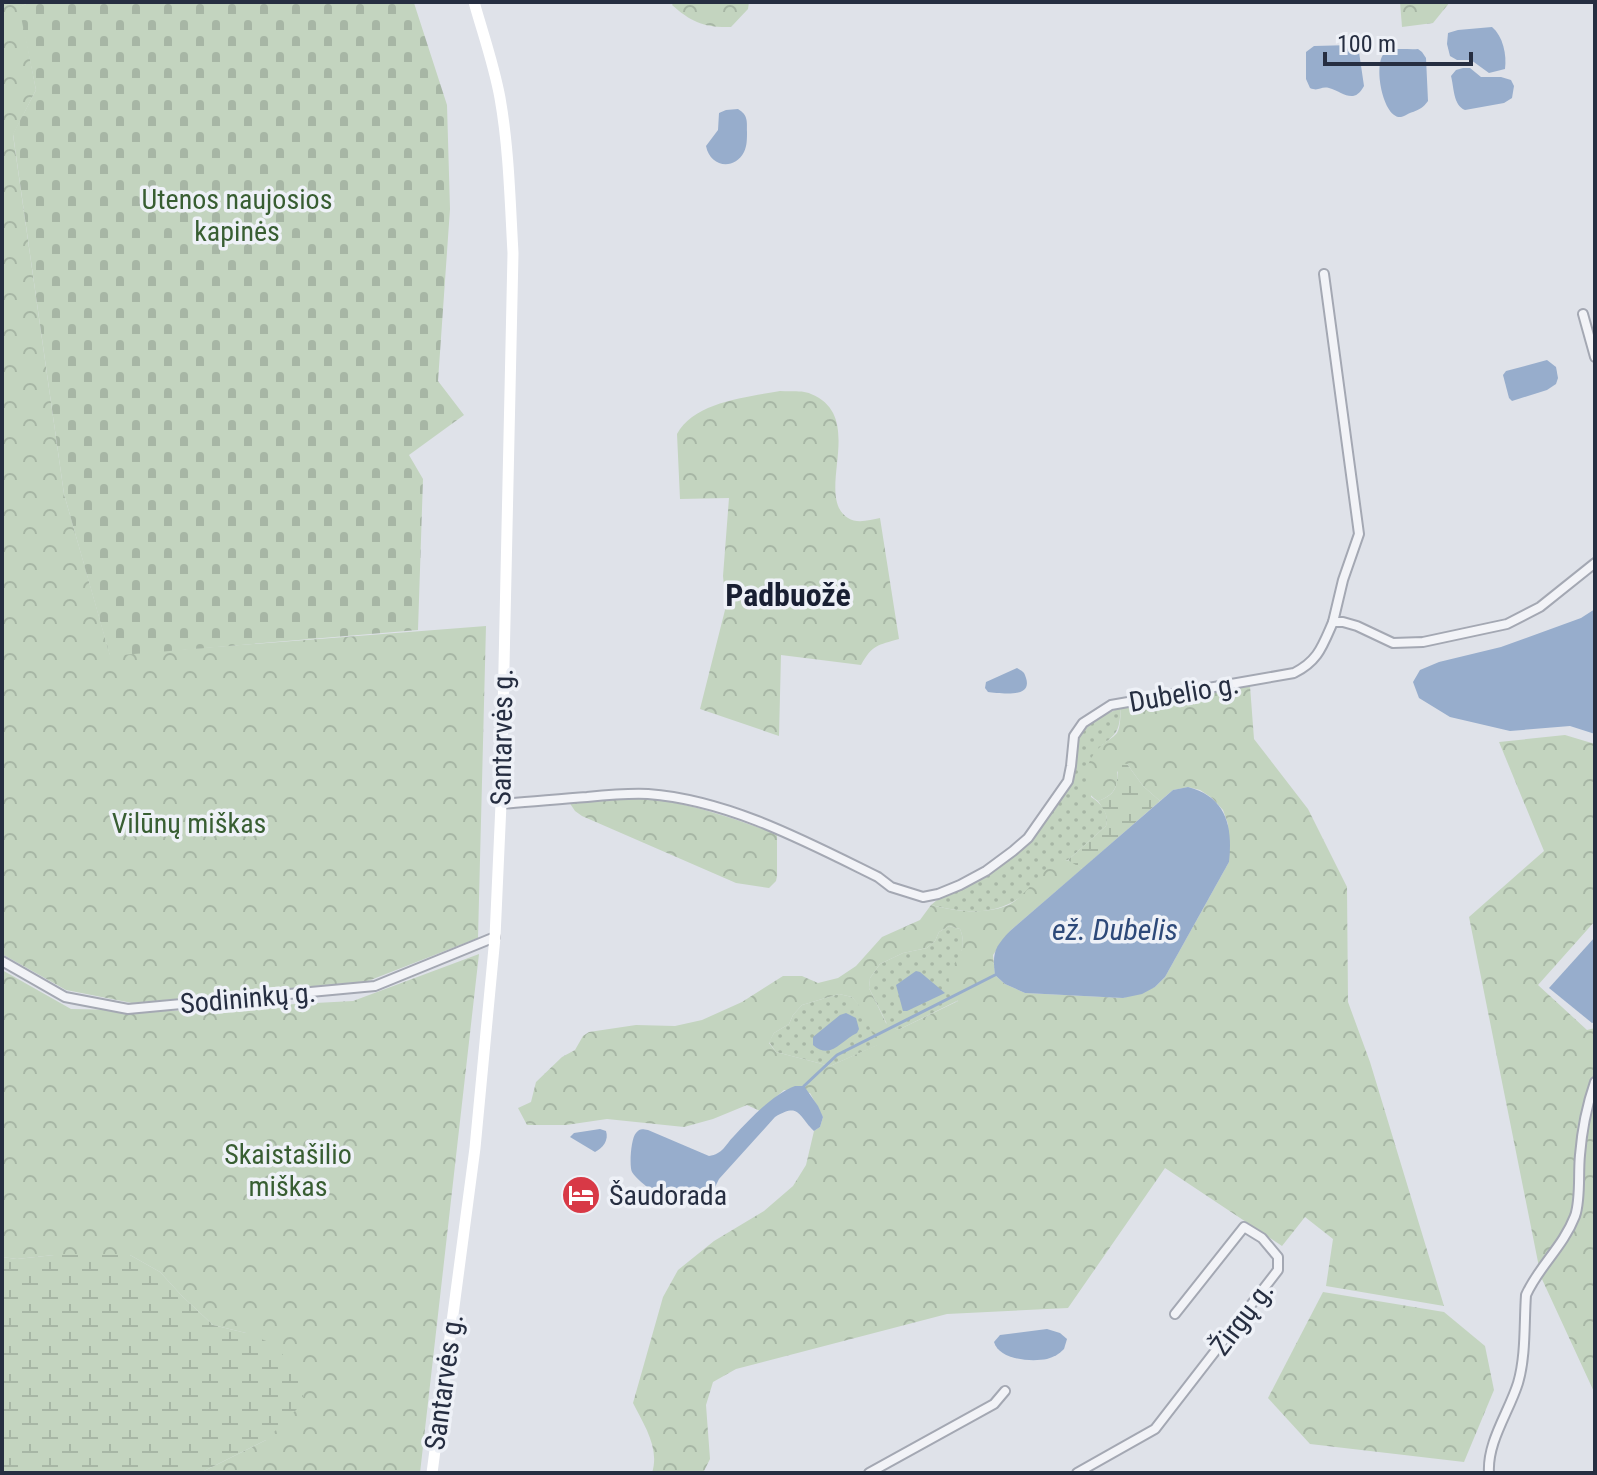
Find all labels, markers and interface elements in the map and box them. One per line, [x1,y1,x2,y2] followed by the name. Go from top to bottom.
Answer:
[1325,16,1471,66] scale bar
[1337,30,1396,58] text: 100 m
[142,183,332,248] park label: Utenos naujosios kapinės
[725,576,851,614] district label: Padbuožė
[1126,667,1242,719] street label: Dubelio g.
[484,668,520,806] street label: Santarvės g.
[112,807,266,840] park label: Vilūnų miškas
[1052,912,1178,947] water label: ež. Dubelis
[179,976,317,1020] street label: Sodininkų g.
[224,1138,352,1203] park label: Skaistašilio miškas
[560,1174,602,1216] hotel icon: Šaudorada
[609,1179,727,1212] place label: Šaudorada
[1203,1274,1281,1362] street label: Žirgų g.
[418,1312,470,1452] street label: Santarvės g.

